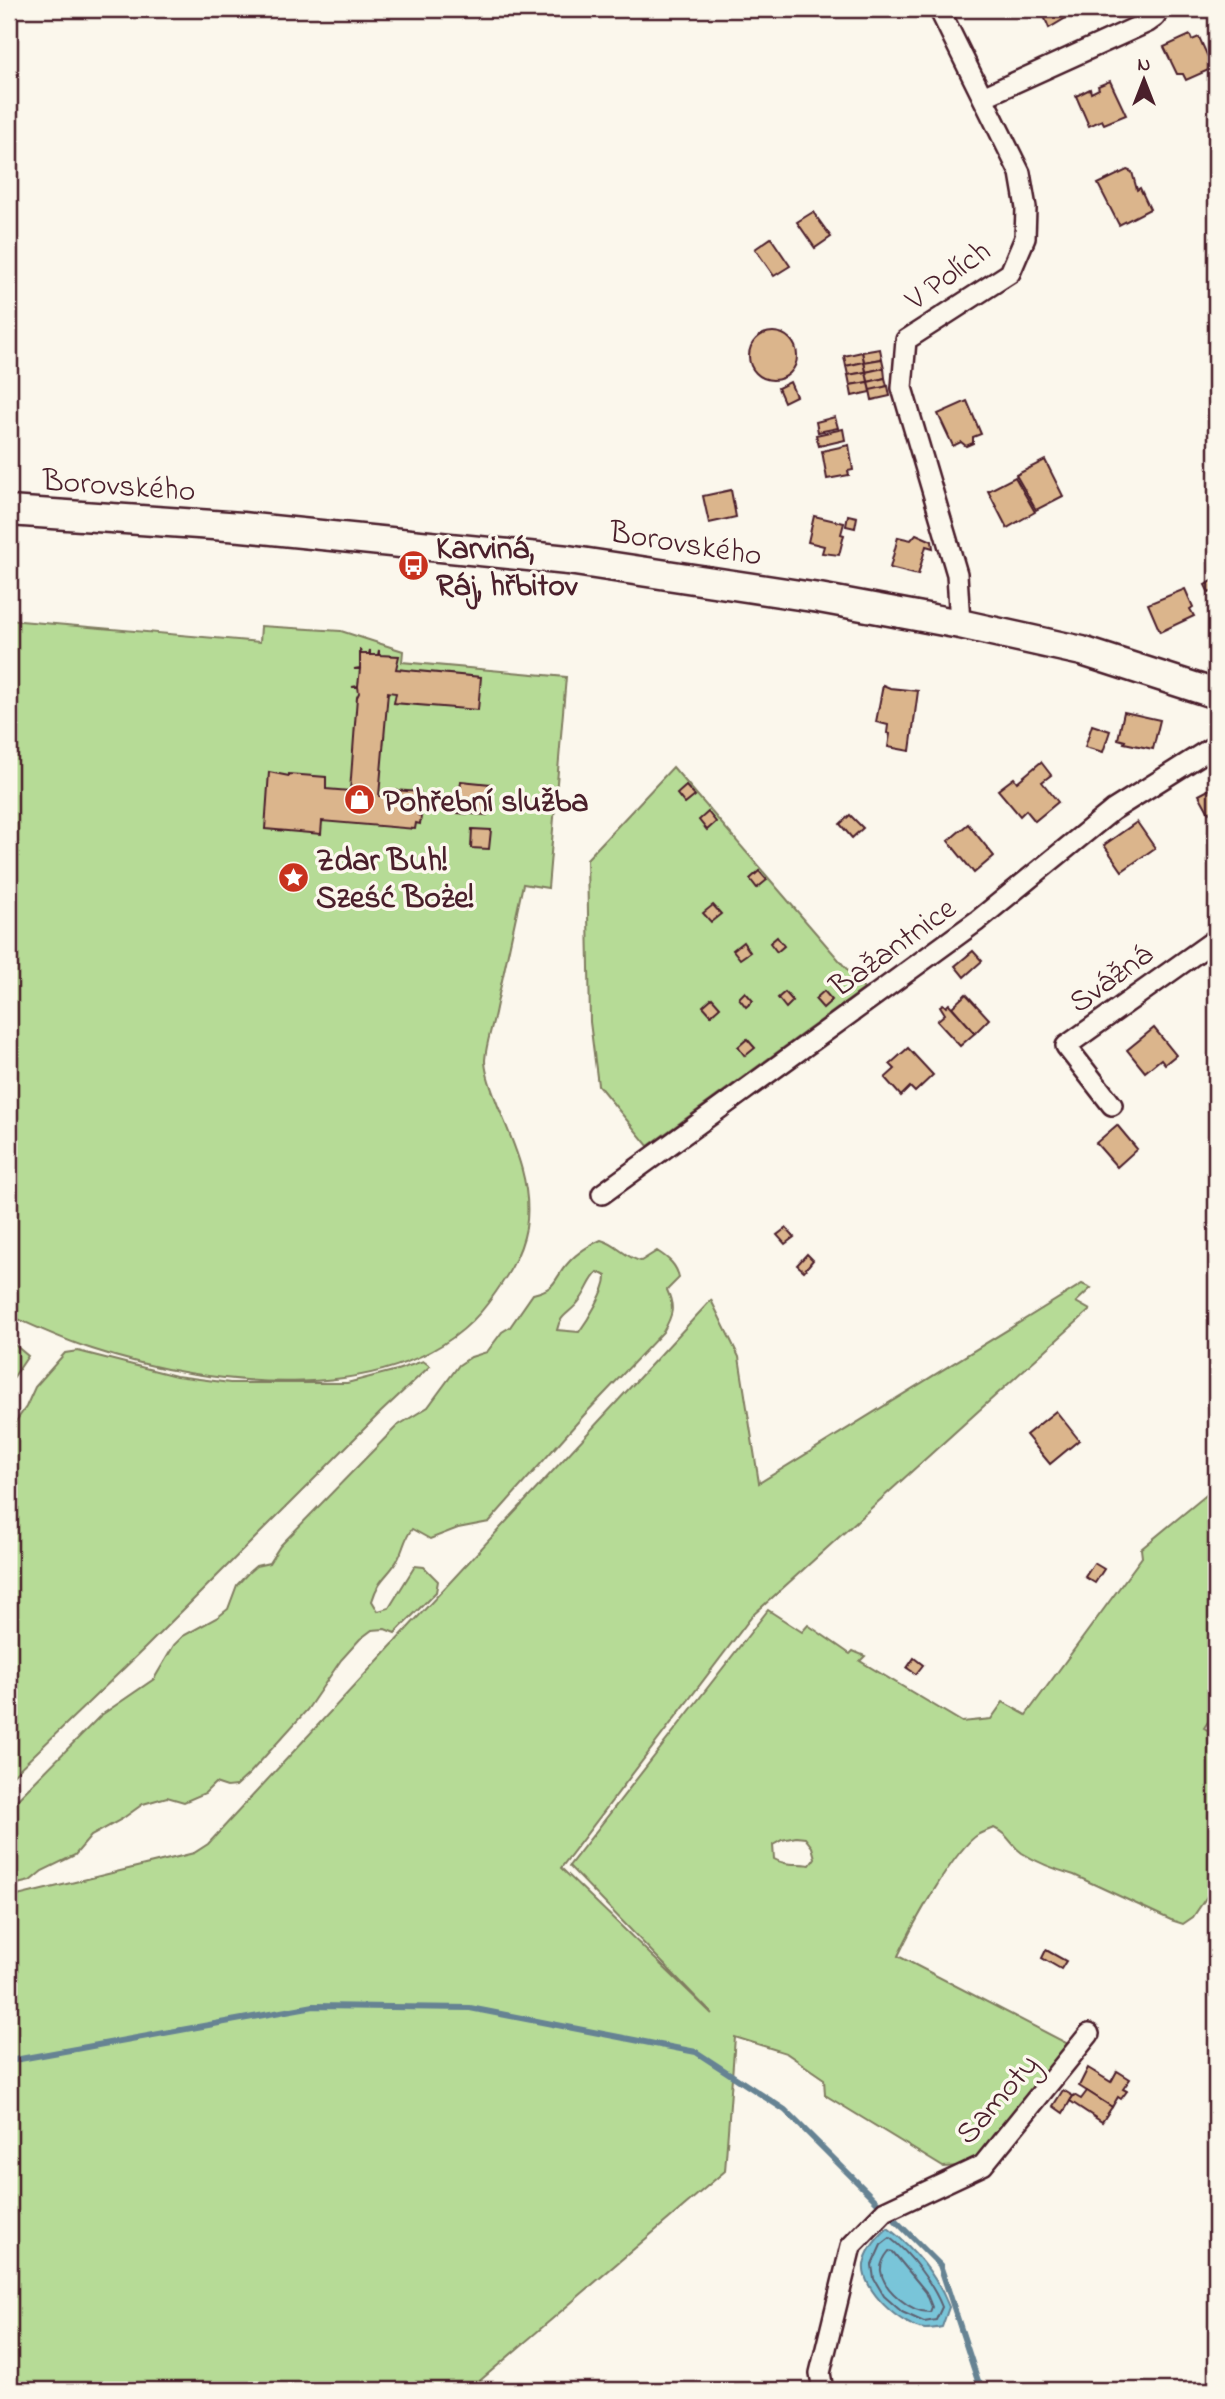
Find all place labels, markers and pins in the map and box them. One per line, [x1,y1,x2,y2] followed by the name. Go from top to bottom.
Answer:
[436,527,578,611] place label: Karviná, Ráj, hřbitov
[396,548,430,582] bus stop icon: Karviná, Ráj, hřbitov
[383,780,589,827] place label: Pohřební služba
[343,783,377,817] shop icon: Pohřební služba
[316,839,474,923] place label: Zdar Buh! Sześć Boże!
[276,860,310,894] place icon: Zdar Buh! Sześć Boże!

